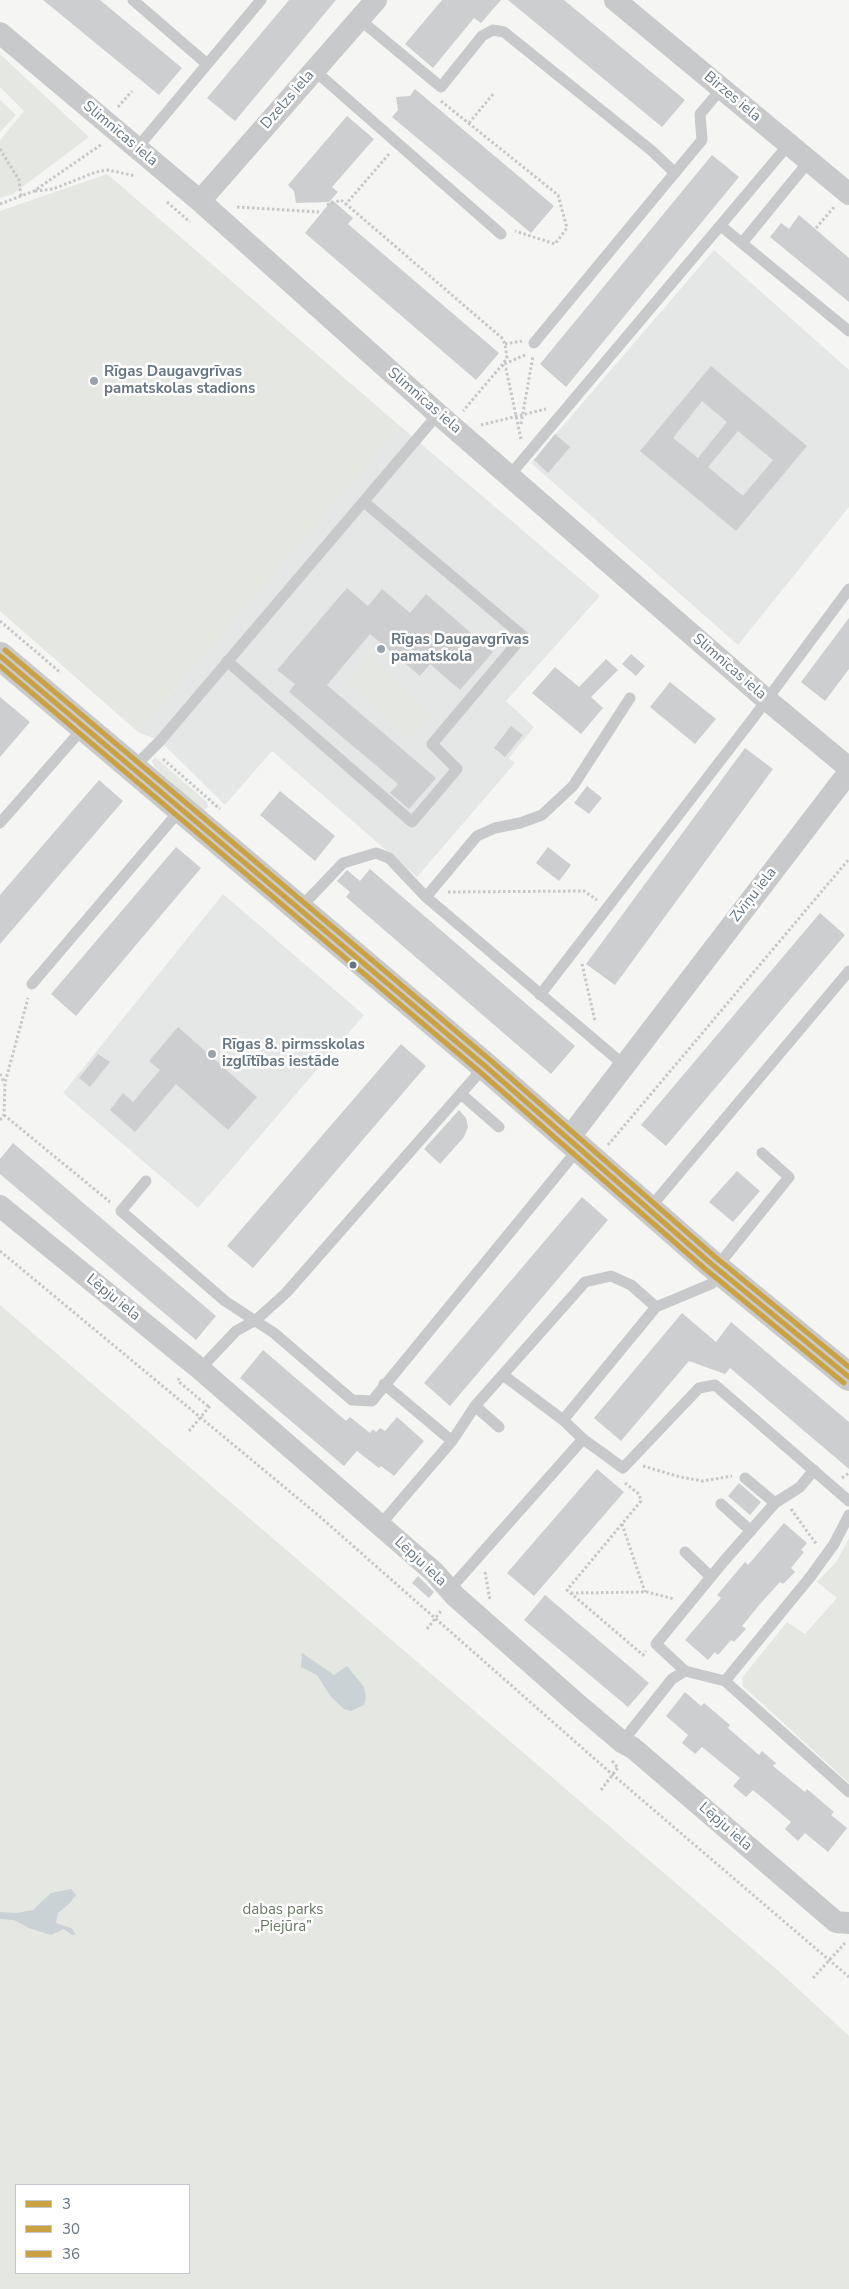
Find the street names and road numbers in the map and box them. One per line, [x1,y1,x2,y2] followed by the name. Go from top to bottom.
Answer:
[258,67,318,133] street label: Dzelzs iela
[700,68,764,126] street label: Birzes iela
[79,98,161,170] street label: Slimnīcas iela
[383,364,465,438] street label: Slimnīcas iela
[688,630,770,704] street label: Slimnīcas iela
[727,864,781,926] street label: Zvīņu iela
[82,1271,144,1325] street label: Lēpju iela
[390,1533,450,1591] street label: Lēpju iela
[695,1799,755,1855] street label: Lēpju iela

